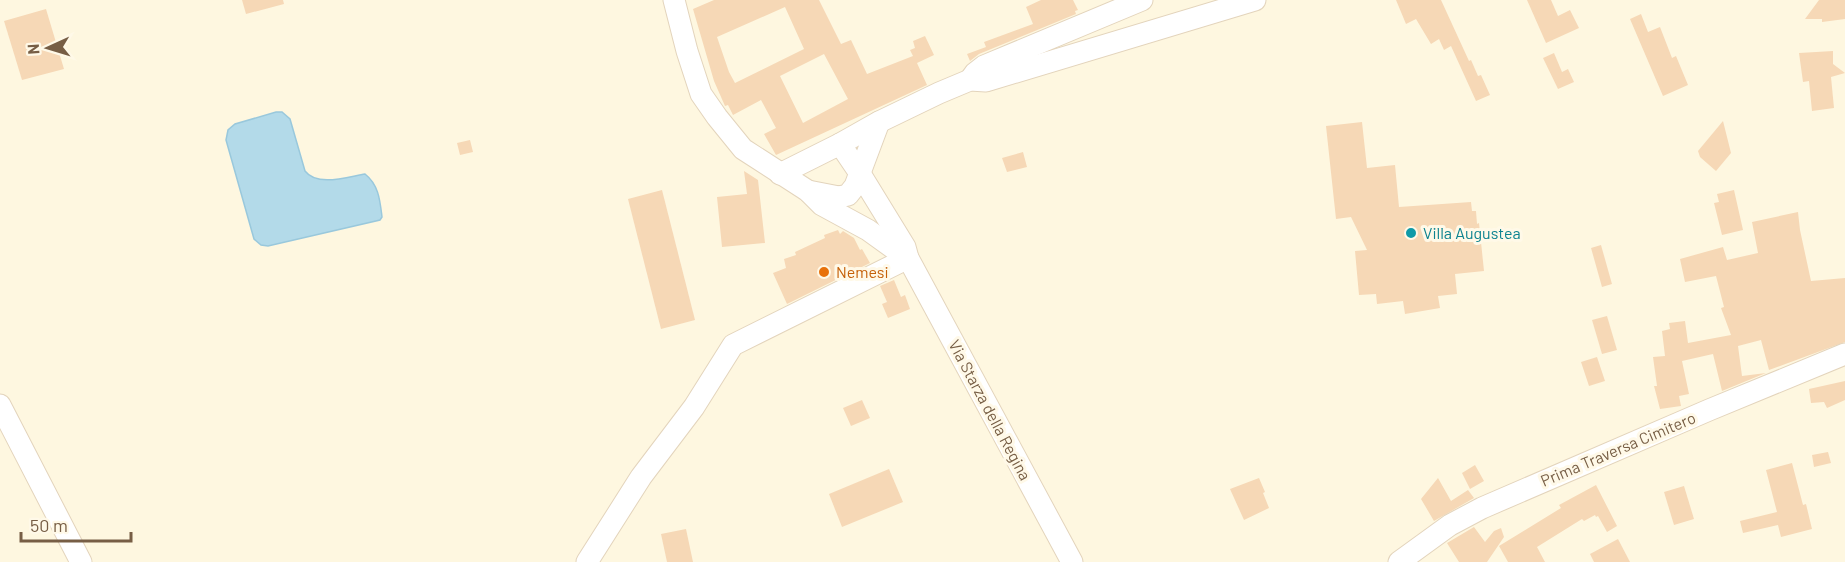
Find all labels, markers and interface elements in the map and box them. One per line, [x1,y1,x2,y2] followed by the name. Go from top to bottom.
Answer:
[18,18,78,78] north arrow
[23,43,42,55] text: N
[1423,223,1521,242] place label: Villa Augustea
[1404,226,1418,240] marker: Villa Augustea
[836,262,889,281] place label: Nemesi
[817,265,831,279] marker: Nemesi
[945,336,1036,483] street label: Via Starza della Regina
[1537,407,1698,490] street label: Prima Traversa Cimitero
[21,505,130,543] scale bar
[30,514,68,536] text: 50 m

